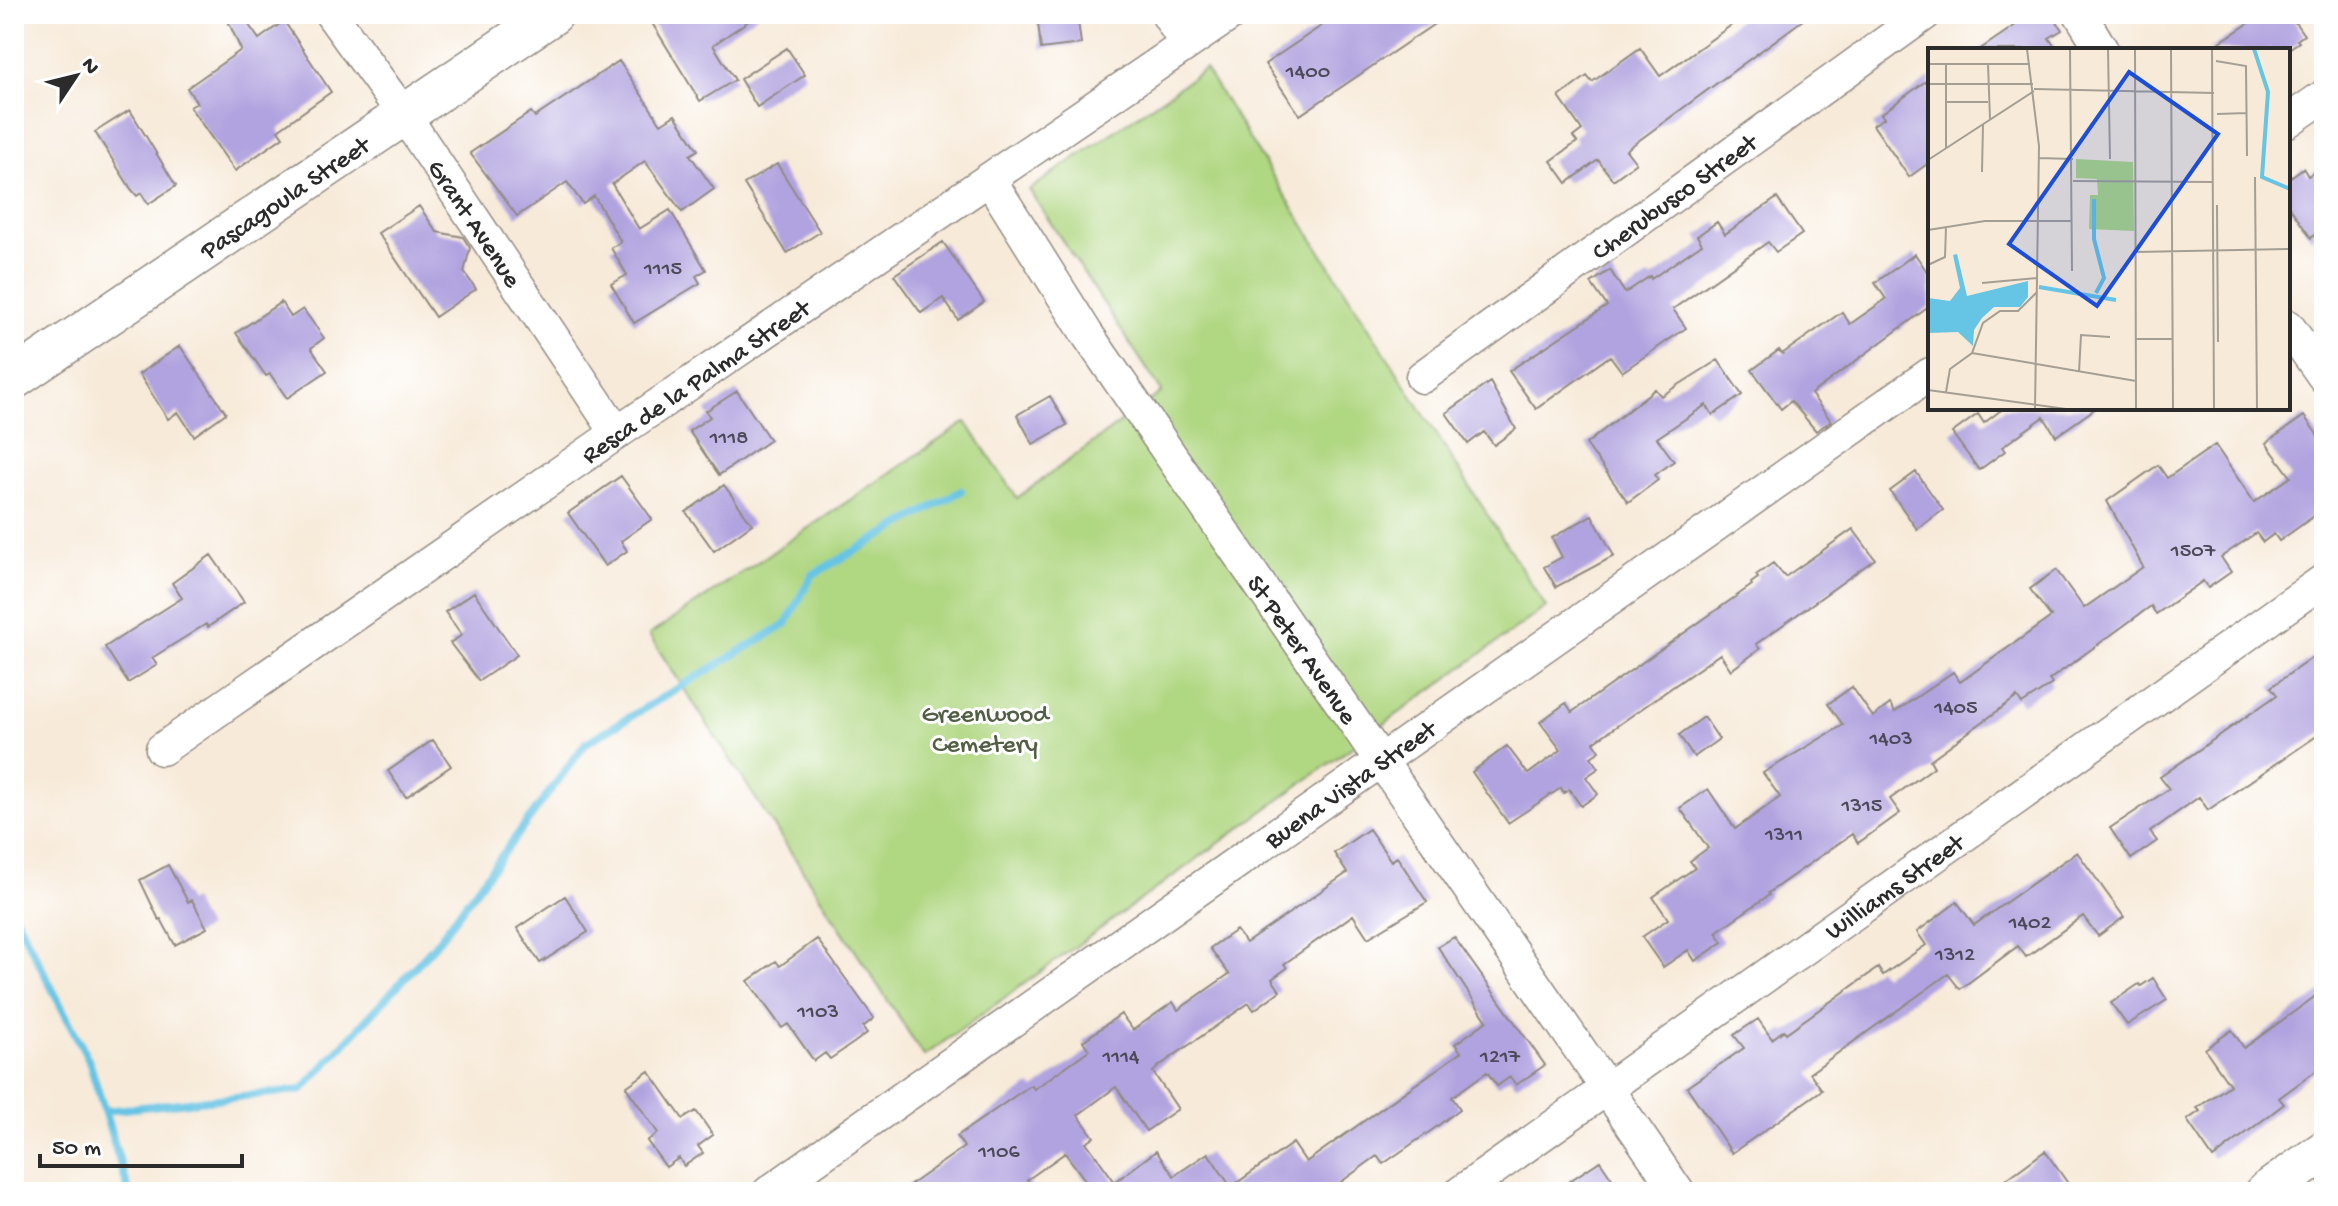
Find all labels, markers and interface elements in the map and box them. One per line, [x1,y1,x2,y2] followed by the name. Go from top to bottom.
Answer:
[36,36,116,116] north arrow
[1928,48,2290,410] inset map
[74,53,104,80] text: N
[1285,60,1330,86] house number: 1400
[1587,128,1767,269] street label: Cherubusco Street
[195,130,379,269] street label: Pascagoula Street
[418,155,526,295] street label: Grant Avenue
[643,257,682,283] house number: 1115
[577,293,820,473] street label: Resca de la Palma Street
[709,426,748,452] house number: 1118
[2170,539,2216,565] house number: 1507
[1238,571,1363,732] street label: St Peter Avenue
[1933,696,1978,722] house number: 1405
[921,701,1050,762] park label: Greenwood Cemetery
[1260,714,1446,858] street label: Buena Vista Street
[1868,727,1913,753] house number: 1403
[1841,794,1882,820] house number: 1315
[1764,823,1803,849] house number: 1311
[1821,828,1973,949] street label: Williams Street
[2008,911,2051,937] house number: 1402
[1934,943,1975,969] house number: 1312
[796,1000,839,1026] house number: 1103
[1101,1045,1140,1071] house number: 1114
[1479,1045,1521,1071] house number: 1217
[40,1118,242,1168] scale bar
[52,1135,101,1164] text: 50 m
[977,1140,1021,1166] house number: 1106

